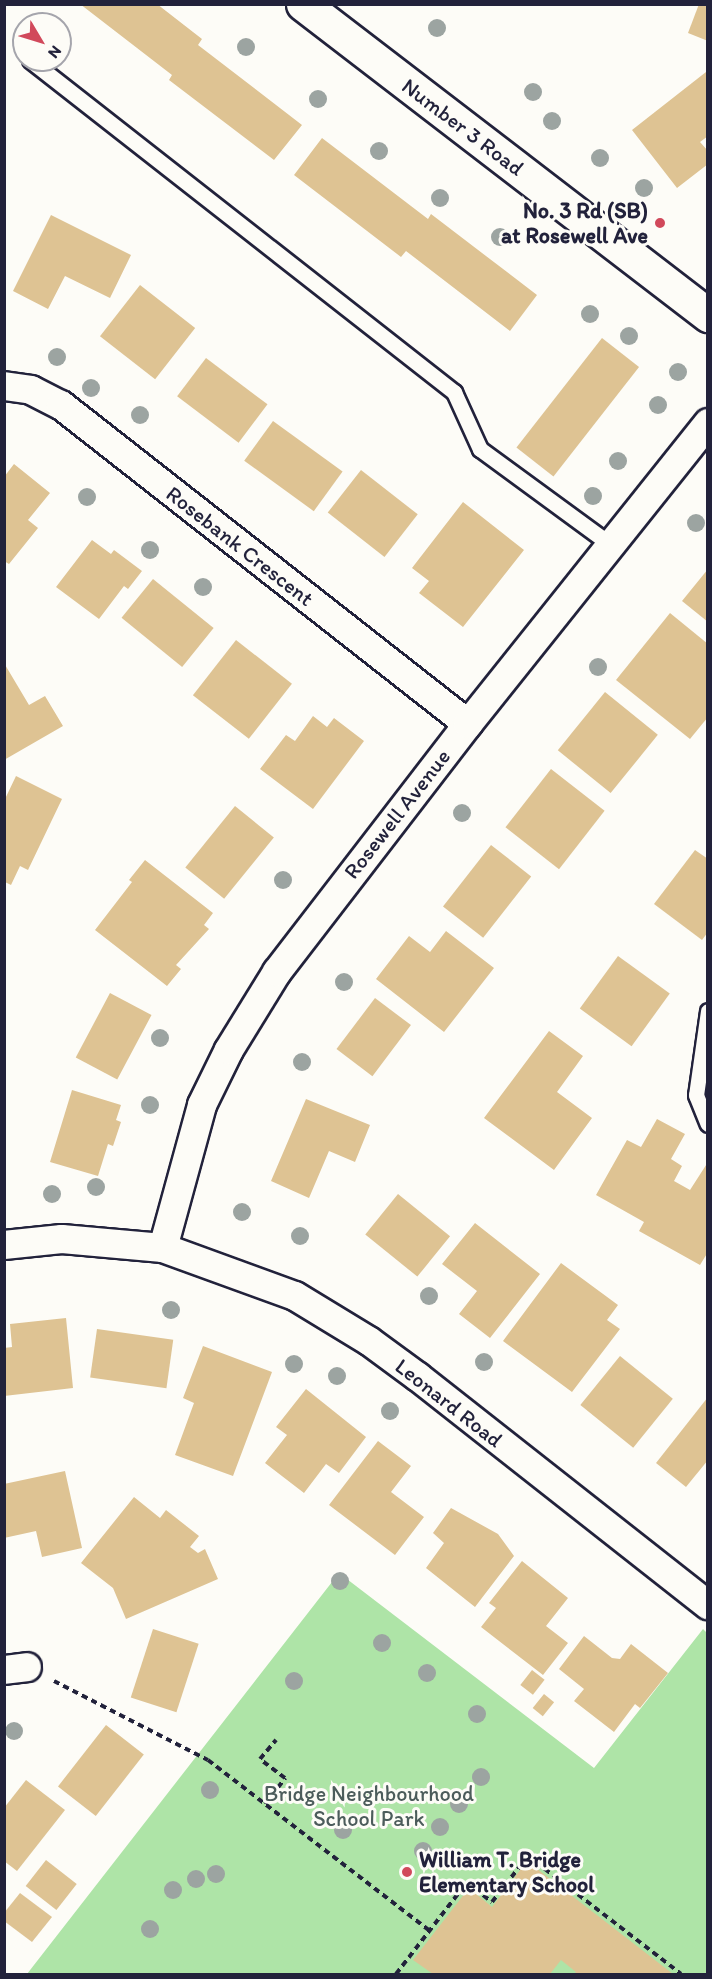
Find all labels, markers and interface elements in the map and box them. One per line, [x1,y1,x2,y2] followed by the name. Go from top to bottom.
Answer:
[12,12,72,72] north arrow
[44,42,66,62] text: N
[397,73,529,181] street label: Number 3 Road
[501,197,648,248] place label: No. 3 Rd (SB) at Rosewell Ave
[653,216,667,230] marker: No. 3 Rd (SB) at Rosewell Ave
[161,480,319,612] street label: Rosebank Crescent
[338,744,456,884] street label: Rosewell Avenue
[390,1353,508,1453] street label: Leonard Road
[264,1780,474,1832] park label: Bridge Neighbourhood School Park
[419,1846,594,1898] place label: William T. Bridge Elementary School
[400,1865,414,1879] marker: William T. Bridge Elementary School

